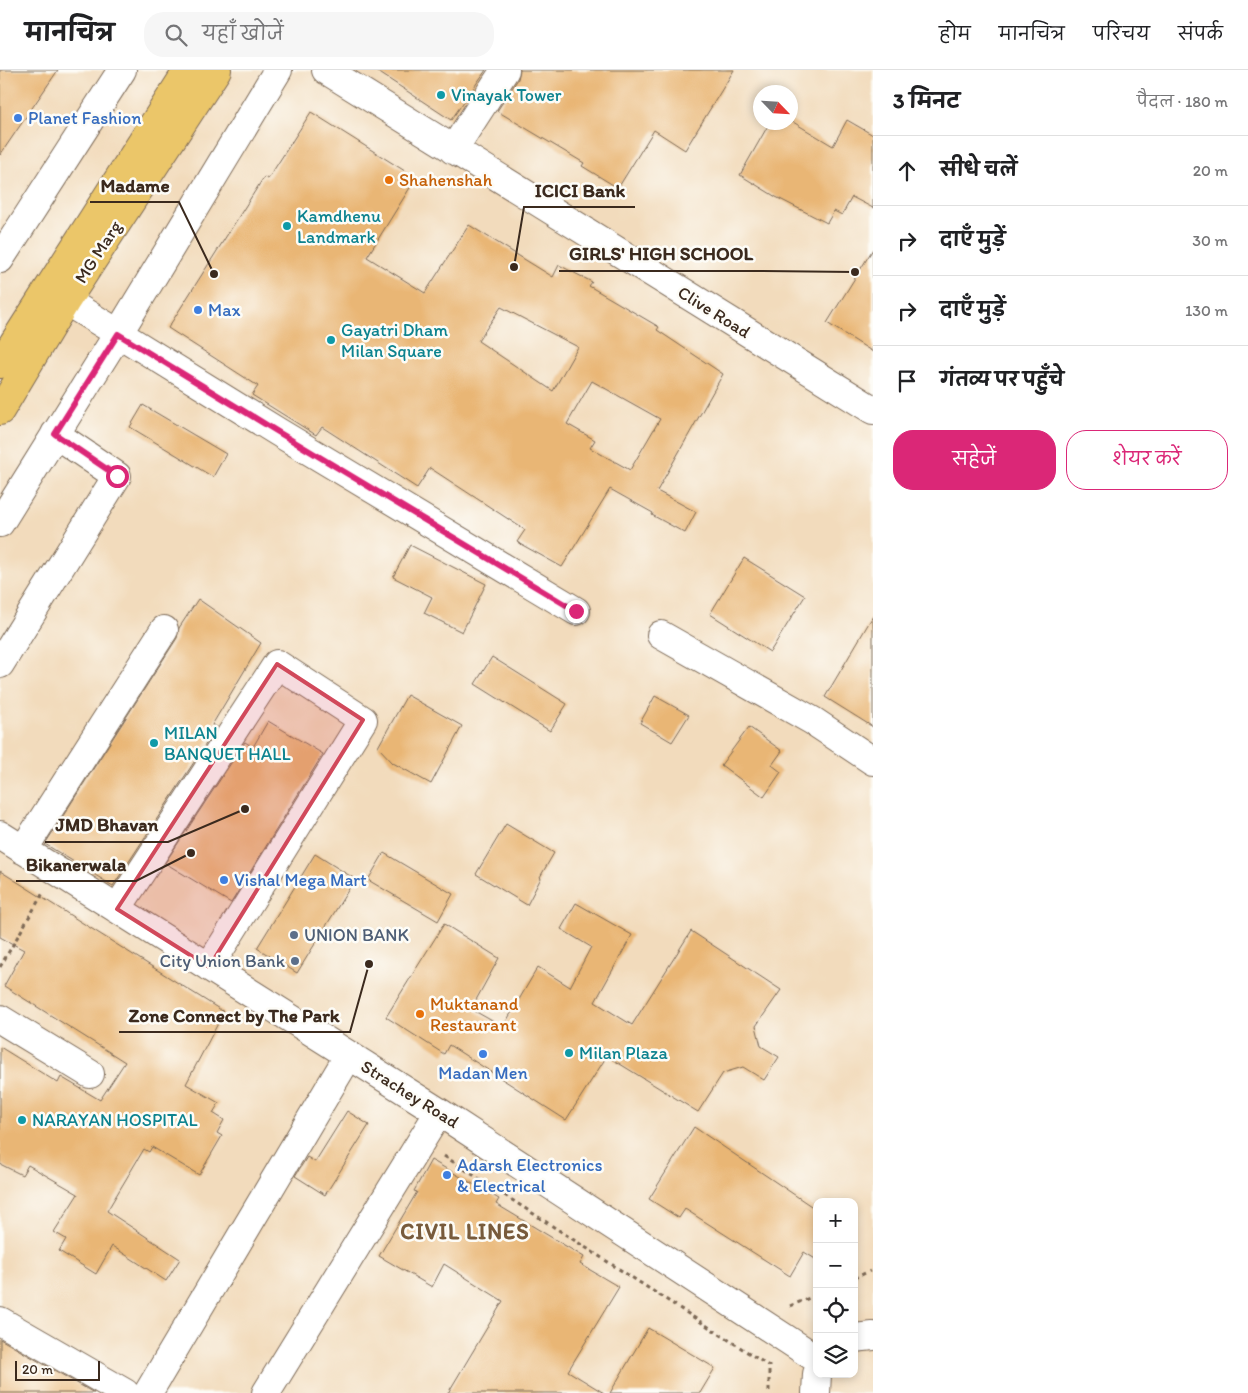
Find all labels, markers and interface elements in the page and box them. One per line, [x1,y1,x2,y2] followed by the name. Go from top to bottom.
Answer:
[144,12,494,57] search box
[25,18,114,47] text: मानचित्र
[162,21,190,49] icon: search
[202,22,283,45] text: यहाँ खोजें
[939,23,971,45] text: होम
[999,23,1065,45] text: मानचित्र
[1093,23,1150,45] text: परिचय
[1178,23,1223,45] text: संपर्क
[451,84,562,106] place label: Vinayak Tower
[753,85,798,130] north arrow
[893,88,960,113] text: 3 मिनट
[435,89,447,101] marker: Vinayak Tower
[1137,92,1228,111] text: पैदल · 180 m
[28,107,141,129] place label: Planet Fashion
[12,112,24,124] marker: Planet Fashion
[893,157,921,185] icon: ahead
[940,158,1017,181] text: सीधे चलें
[1193,161,1228,180] text: 20 m
[90,168,179,202] callout: Madame
[399,169,493,191] place label: Shahenshah
[524,173,635,207] callout: ICICI Bank
[100,174,170,197] text: Madame
[383,174,395,186] marker: Shahenshah
[535,179,626,202] text: ICICI Bank
[297,205,381,248] place label: Kamdhenu Landmark
[70,216,127,287] street label: MG Marg
[281,220,293,232] marker: Kamdhenu Landmark
[893,227,921,255] icon: right
[940,228,1006,251] text: दाएँ मुड़ें
[1192,231,1228,250] text: 30 m
[559,237,763,271] callout: GIRLS' HIGH SCHOOL
[569,242,753,265] text: GIRLS' HIGH SCHOOL
[674,281,755,343] street label: Clive Road
[893,297,921,325] icon: right
[940,298,1006,321] text: दाएँ मुड़ें
[208,299,241,321] place label: Max
[1185,301,1228,320] text: 130 m
[192,304,204,316] marker: Max
[341,319,448,362] place label: Gayatri Dham Milan Square
[325,334,337,346] marker: Gayatri Dham Milan Square
[893,367,921,395] icon: arrive
[940,368,1064,391] text: गंतव्य पर पहुँचे
[893,430,1056,490] button: सहेजें
[1066,430,1228,490] button: शेयर करें
[106,465,129,488] route start
[565,600,588,623] route end
[164,722,291,765] place label: MILAN BANQUET HALL
[148,737,160,749] marker: MILAN BANQUET HALL
[45,808,168,842] callout: JMD Bhavan
[55,813,159,836] text: JMD Bhavan
[16,847,136,881] callout: Bikanerwala
[26,853,127,876] text: Bikanerwala
[234,869,367,891] place label: Vishal Mega Mart
[218,874,230,886] marker: Vishal Mega Mart
[304,924,409,946] place label: UNION BANK
[288,929,300,941] marker: UNION BANK
[160,950,286,972] place label: City Union Bank
[289,955,301,967] marker: City Union Bank
[430,993,519,1036] place label: Muktanand Restaurant
[119,998,350,1032] callout: Zone Connect by The Park
[128,1004,340,1027] text: Zone Connect by The Park
[414,1008,426,1020] marker: Muktanand Restaurant
[579,1042,668,1064] place label: Milan Plaza
[563,1047,575,1059] marker: Milan Plaza
[477,1048,489,1060] marker: Madan Men
[357,1055,463,1133] street label: Strachey Road
[438,1062,528,1084] place label: Madan Men
[32,1109,198,1131] place label: NARAYAN HOSPITAL
[16,1114,28,1126] marker: NARAYAN HOSPITAL
[457,1154,602,1197] place label: Adarsh Electronics & Electrical
[441,1169,453,1181] marker: Adarsh Electronics & Electrical
[813,1198,858,1378] map controls
[813,1198,858,1243] button: +
[400,1218,530,1245] district label: CIVIL LINES
[813,1243,858,1288] button: −
[813,1288,858,1333] button: locate
[813,1333,858,1378] button: layers
[15,1358,100,1381] scale bar
[22,1361,53,1378] text: 20 m

